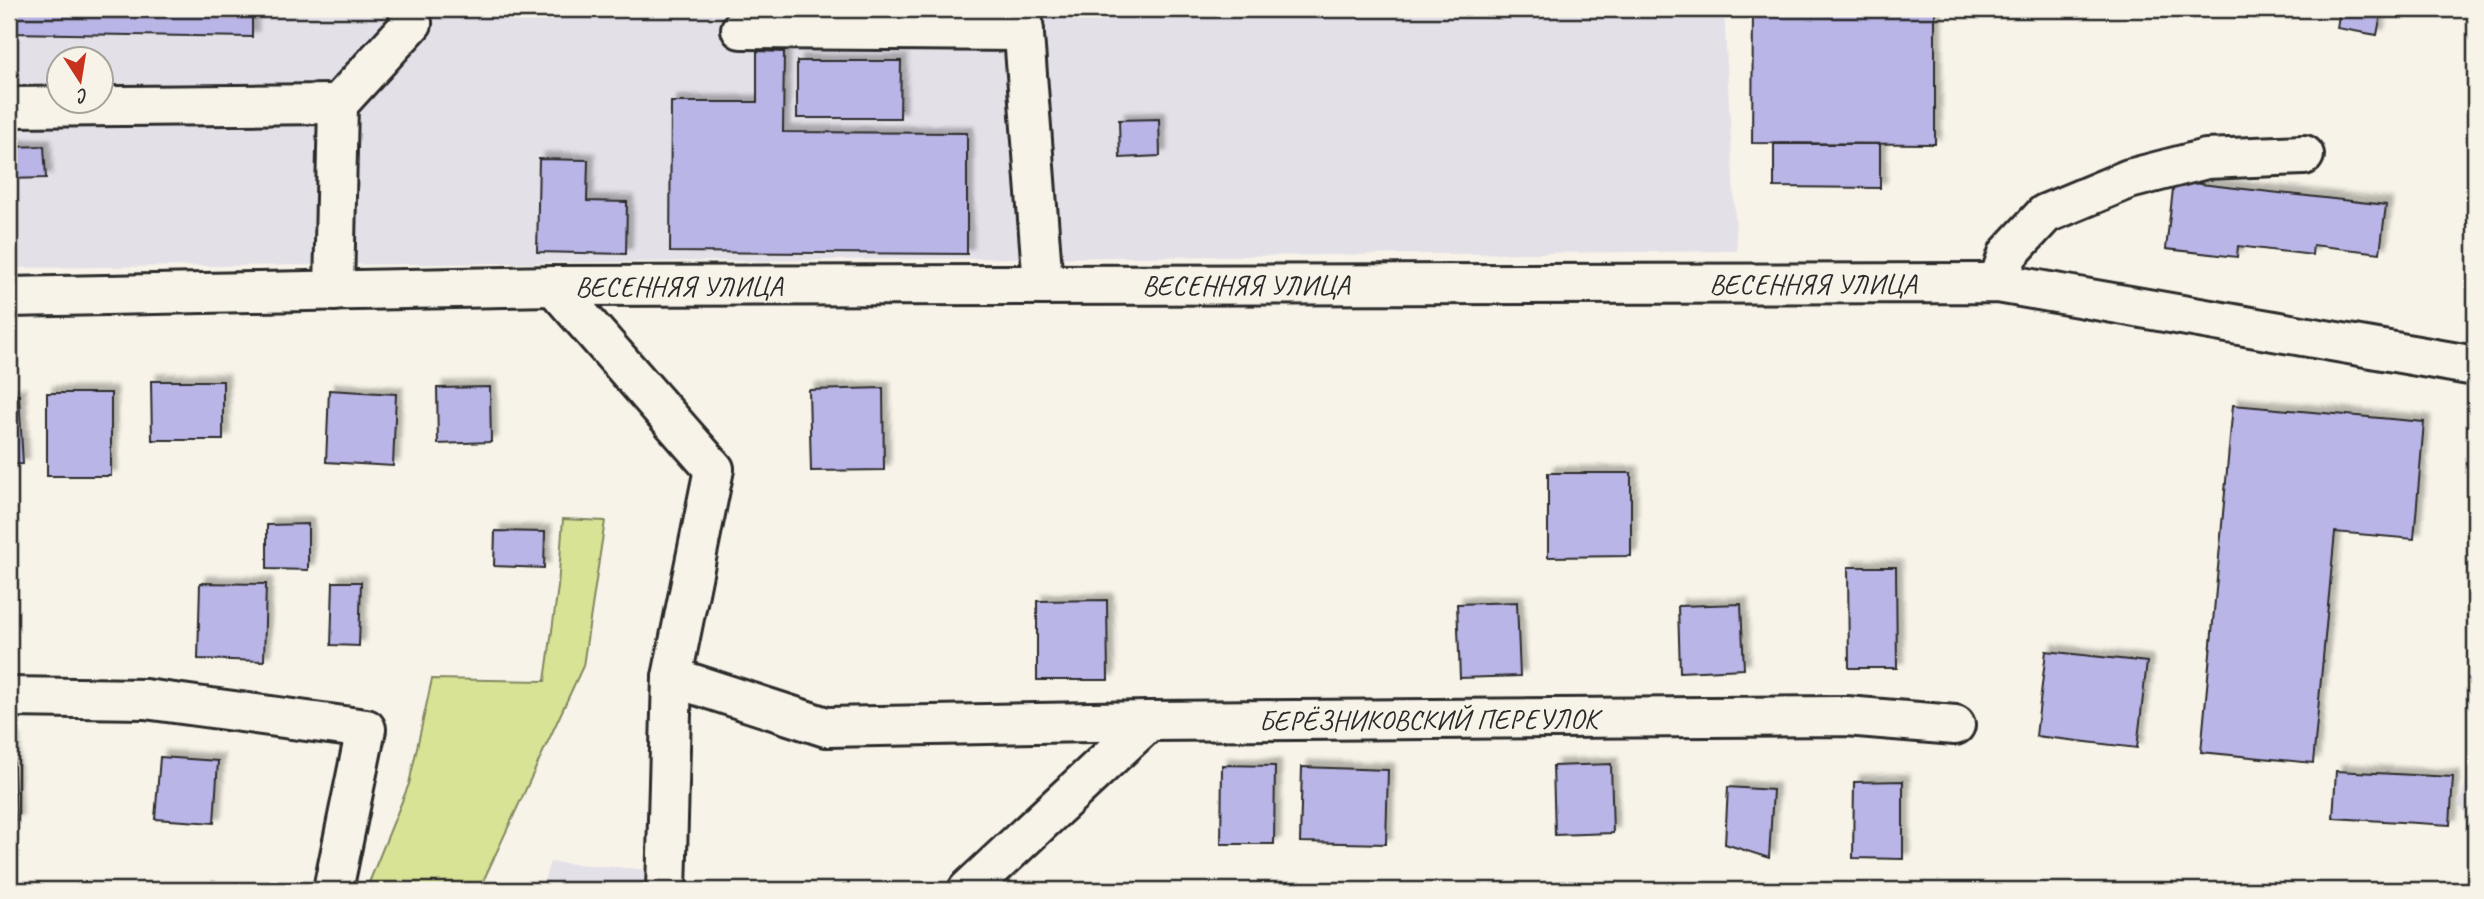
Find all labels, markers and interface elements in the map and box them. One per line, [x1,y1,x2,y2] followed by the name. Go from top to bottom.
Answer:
[46,46,116,116] north arrow
[74,83,90,109] text: С
[1709,266,1919,302] street label: ВЕСЕННЯЯ УЛИЦА
[1142,267,1352,303] street label: ВЕСЕННЯЯ УЛИЦА
[575,269,785,304] street label: ВЕСЕННЯЯ УЛИЦА
[1259,701,1604,738] street label: БЕРЁЗНИКОВСКИЙ ПЕРЕУЛОК

